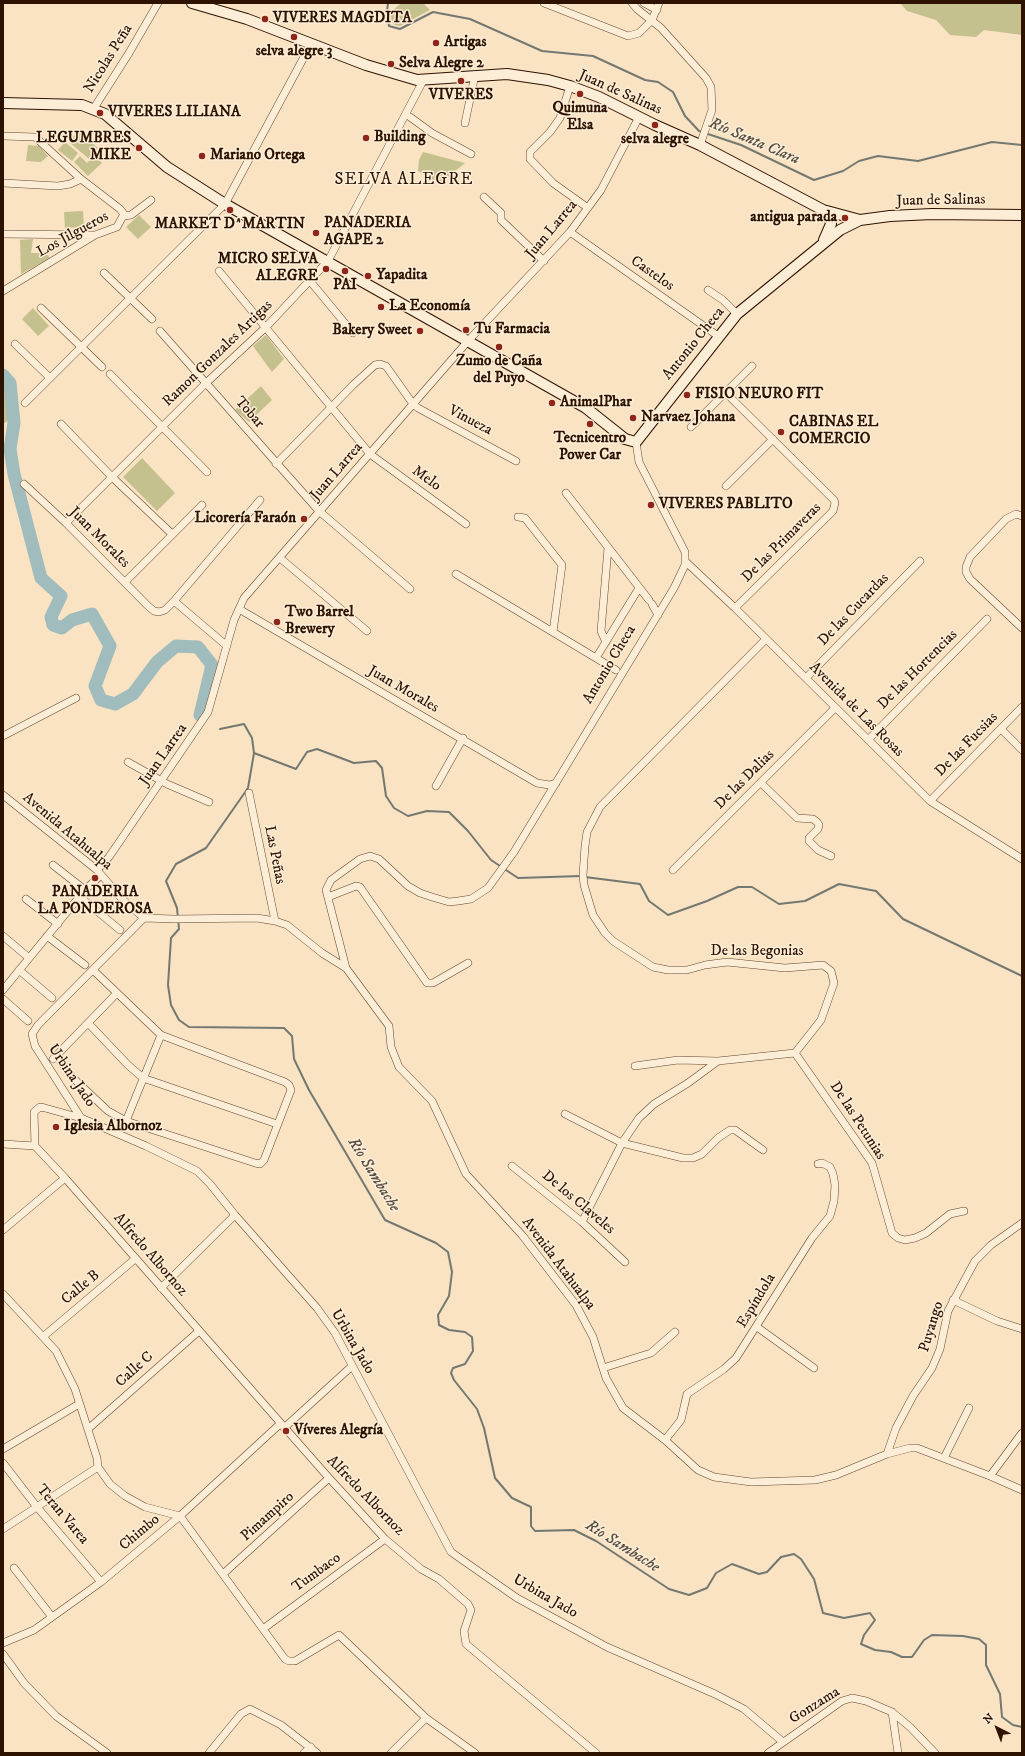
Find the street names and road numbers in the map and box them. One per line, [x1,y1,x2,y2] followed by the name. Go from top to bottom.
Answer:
[81,21,137,97] street label: Nicolas Peña
[576,67,664,119] street label: Juan de Salinas
[896,191,986,211] street label: Juan de Salinas
[522,197,582,263] street label: Juan Larrea
[34,208,112,262] street label: Los Jilgueros
[627,253,677,295] street label: Castelos
[159,297,277,411] street label: Ramon Gonzales Artigas
[659,304,729,384] street label: Antonio Checa
[230,393,268,433] street label: Tobar
[445,402,495,440] street label: Vinueza
[307,439,367,505] street label: Juan Larrea
[408,462,444,496] street label: Melo
[738,499,826,587] street label: De las Primaveras
[65,504,133,572] street label: Juan Morales
[815,570,893,650] street label: De las Cucardas
[580,622,640,708] street label: Antonio Checa
[874,626,962,714] street label: De las Hortencias
[805,659,907,761] street label: Avenida de Las Rosas
[364,663,442,717] street label: Juan Morales
[932,709,1002,781] street label: De las Fucsias
[136,721,192,789] street label: Juan Larrea
[711,746,779,814] street label: De las Dalias
[19,789,115,875] street label: Avenida Atahualpa
[260,824,288,886] street label: Las Peñas
[710,943,804,961] street label: De las Begonias
[43,1041,99,1111] street label: Urbina Jado
[825,1079,889,1163] street label: De las Petunias
[538,1167,618,1239] street label: De los Claveles
[109,1210,191,1300] street label: Alfredo Albornoz
[517,1214,599,1314] street label: Avenida Atahualpa
[58,1267,104,1309] street label: Calle B
[734,1270,780,1332] street label: Espíndola
[916,1300,948,1354] street label: Puyango
[326,1306,378,1378] street label: Urbina Jado
[112,1348,158,1392] street label: Calle C
[322,1452,408,1540] street label: Alfredo Albornoz
[32,1482,92,1548] street label: Teran Varea
[238,1488,298,1546] street label: Pimampiro
[116,1511,164,1555] street label: Chimbo
[289,1549,345,1597] street label: Tumbaco
[509,1571,581,1623] street label: Urbina Jado
[786,1683,844,1729] street label: Gonzama

